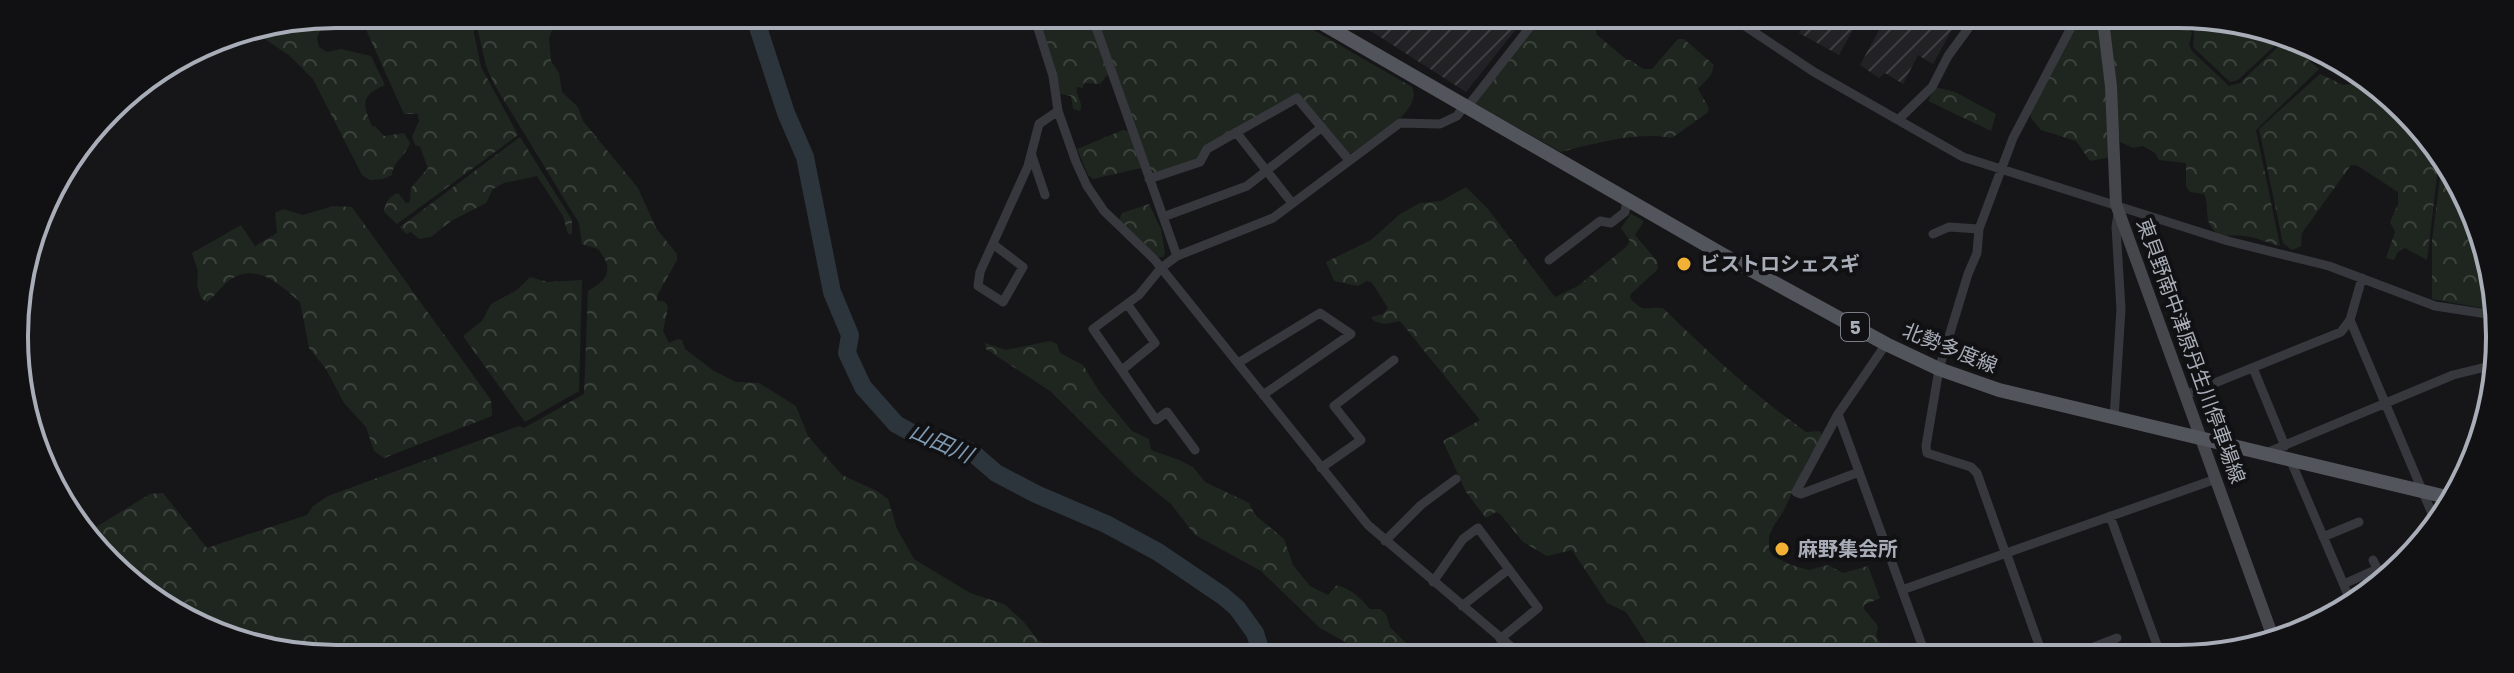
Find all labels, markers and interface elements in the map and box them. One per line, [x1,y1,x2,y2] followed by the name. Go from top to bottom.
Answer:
[2130,215,2252,487] street label: 東貝野南中津原丹生川停車場線
[1700,250,1860,278] place label: ビストロシェスギ
[1675,255,1693,273] marker: ビストロシェスギ
[1841,313,1869,341] road number: 5
[1898,316,2002,380] street label: 北勢多度線
[905,415,979,471] water label: 山田川
[1798,535,1898,563] place label: 麻野集会所
[1773,540,1791,558] marker: 麻野集会所

